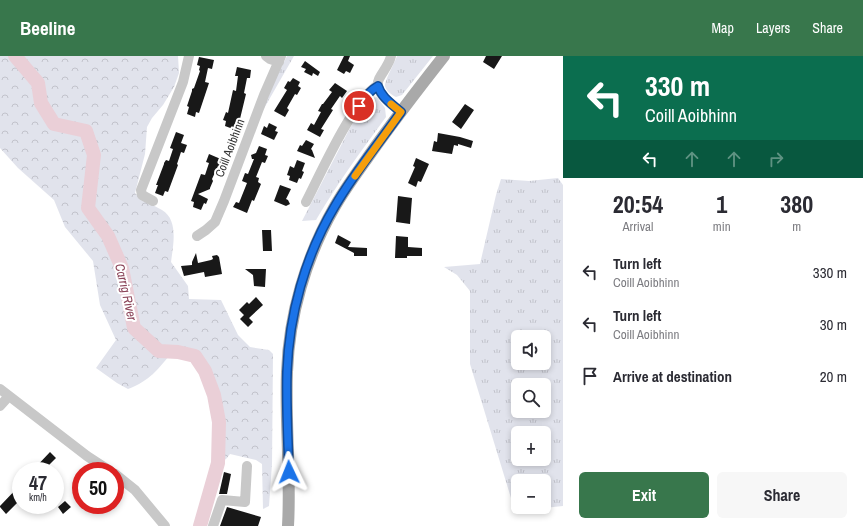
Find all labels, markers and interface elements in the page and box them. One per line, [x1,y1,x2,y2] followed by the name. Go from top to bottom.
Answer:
[20,15,75,41] text: Beeline
[712,19,734,37] text: Map
[756,19,790,37] text: Layers
[812,19,843,37] text: Share
[645,67,710,105] text: 330 m
[579,72,631,124] icon: left
[342,89,376,123] pin
[348,95,370,117] icon: arrive
[645,103,737,128] text: Coill Aoibhinn
[212,117,248,179] street label: Coill Aoibhinn
[639,148,661,170] icon: left
[681,148,703,170] icon: ahead
[723,148,745,170] icon: ahead
[765,148,787,170] icon: right
[613,188,663,220] text: 20:54
[716,188,727,220] text: 1
[780,188,813,220] text: 380
[623,218,653,235] text: Arrival
[713,218,731,235] text: min
[792,218,801,235] text: m
[613,253,661,274] text: Turn left
[579,261,601,283] icon: left
[111,262,141,323] water label: Carrig River
[813,262,847,283] text: 330 m
[613,274,679,291] text: Coill Aoibhinn
[613,305,661,326] text: Turn left
[579,313,601,335] icon: left
[820,314,847,335] text: 30 m
[613,326,679,343] text: Coill Aoibhinn
[511,330,551,514] map controls
[511,330,551,370] button: sound
[579,365,601,387] icon: arrive
[613,366,732,387] text: Arrive at destination
[820,366,847,387] text: 20 m
[511,378,551,418] button: search
[511,426,551,466] button: +
[268,451,310,493] position arrow
[72,462,124,514] speed limit sign: 50
[29,469,47,496] text: 47
[579,472,709,518] button: Exit
[717,472,847,518] button: Share
[511,474,551,514] button: −
[29,491,47,504] text: km/h

